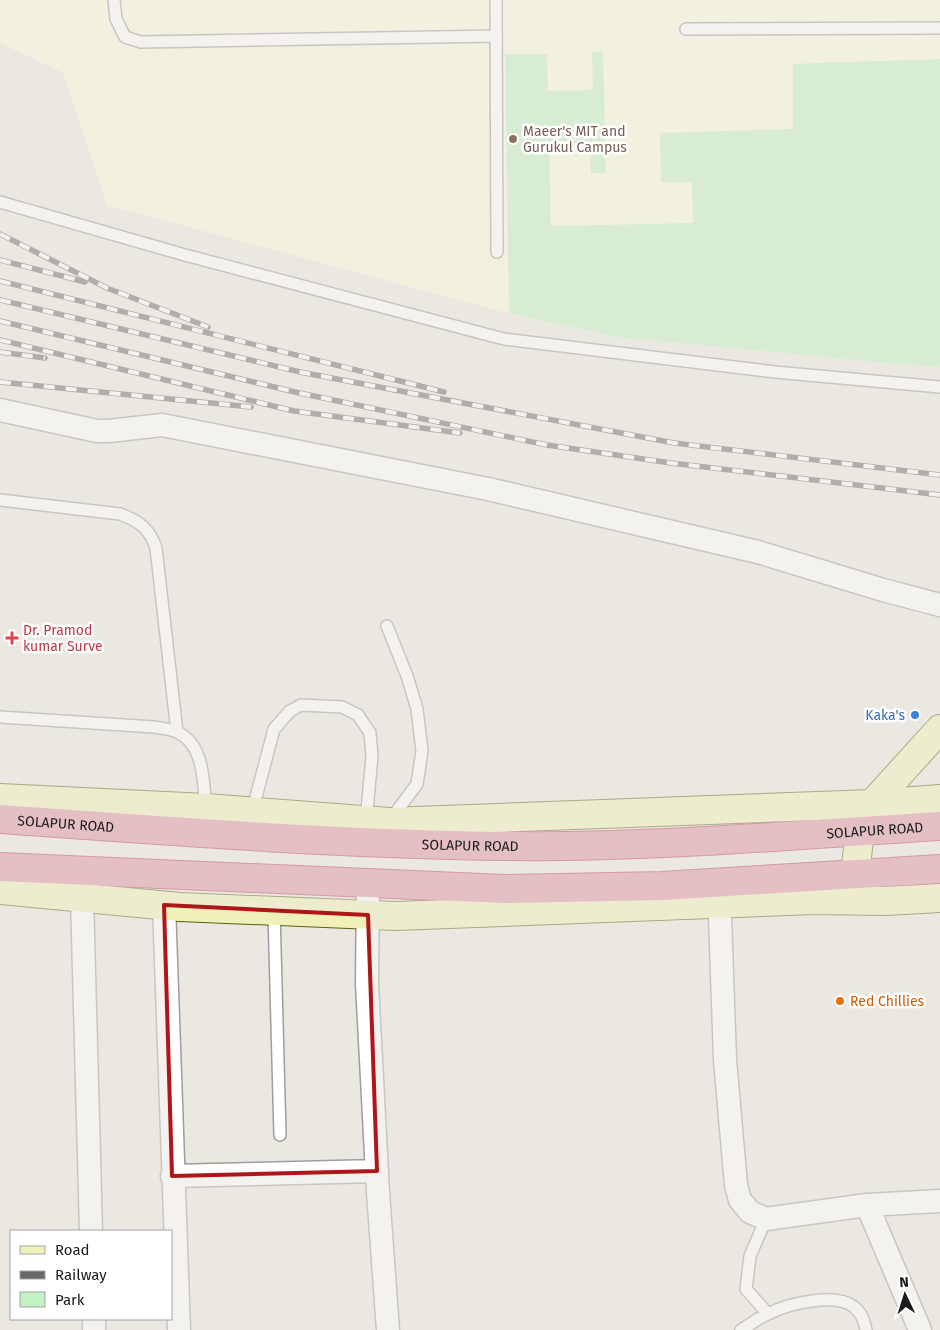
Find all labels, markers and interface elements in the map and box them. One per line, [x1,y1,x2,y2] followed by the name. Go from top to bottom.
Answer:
[523,123,627,156] place label: Maeer's MIT and Gurukul Campus
[507,133,519,145] marker: Maeer's MIT and Gurukul Campus
[23,622,103,655] place label: Dr. Pramod kumar Surve
[5,631,19,645] marker: Dr. Pramod kumar Surve
[865,707,905,724] place label: Kaka's
[909,709,921,721] marker: Kaka's
[17,812,115,836] street label: SOLAPUR ROAD
[826,819,924,843] street label: SOLAPUR ROAD
[421,836,519,855] street label: SOLAPUR ROAD
[850,993,925,1010] place label: Red Chillies
[834,995,846,1007] marker: Red Chillies
[10,1230,172,1320] legend
[55,1241,90,1259] text: Road
[55,1266,107,1284] text: Railway
[880,1270,930,1320] north arrow
[899,1274,909,1291] text: N
[55,1291,85,1309] text: Park

